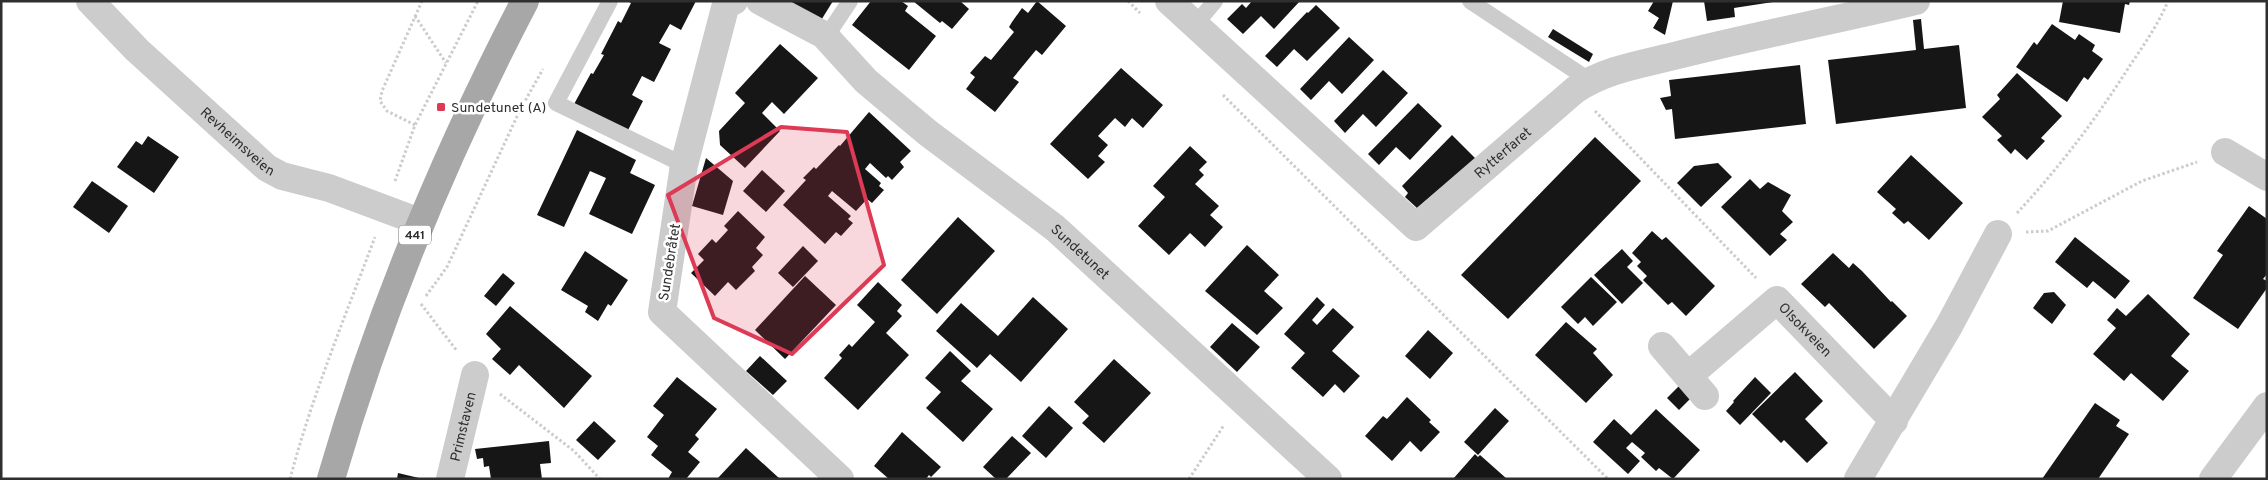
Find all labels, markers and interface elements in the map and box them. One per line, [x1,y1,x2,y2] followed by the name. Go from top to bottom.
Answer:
[451,100,546,117] place label: Sundetunet (A)
[435,101,447,113] marker: Sundetunet (A)
[196,105,277,181] street label: Revheimsveien
[1471,124,1536,183] street label: Rytterfaret
[1047,221,1112,284] street label: Sundetunet
[656,222,685,302] street label: Sundebråtet
[399,226,431,244] road number: 441
[1774,300,1835,361] street label: Olsokveien
[447,390,481,463] street label: Primstaven

